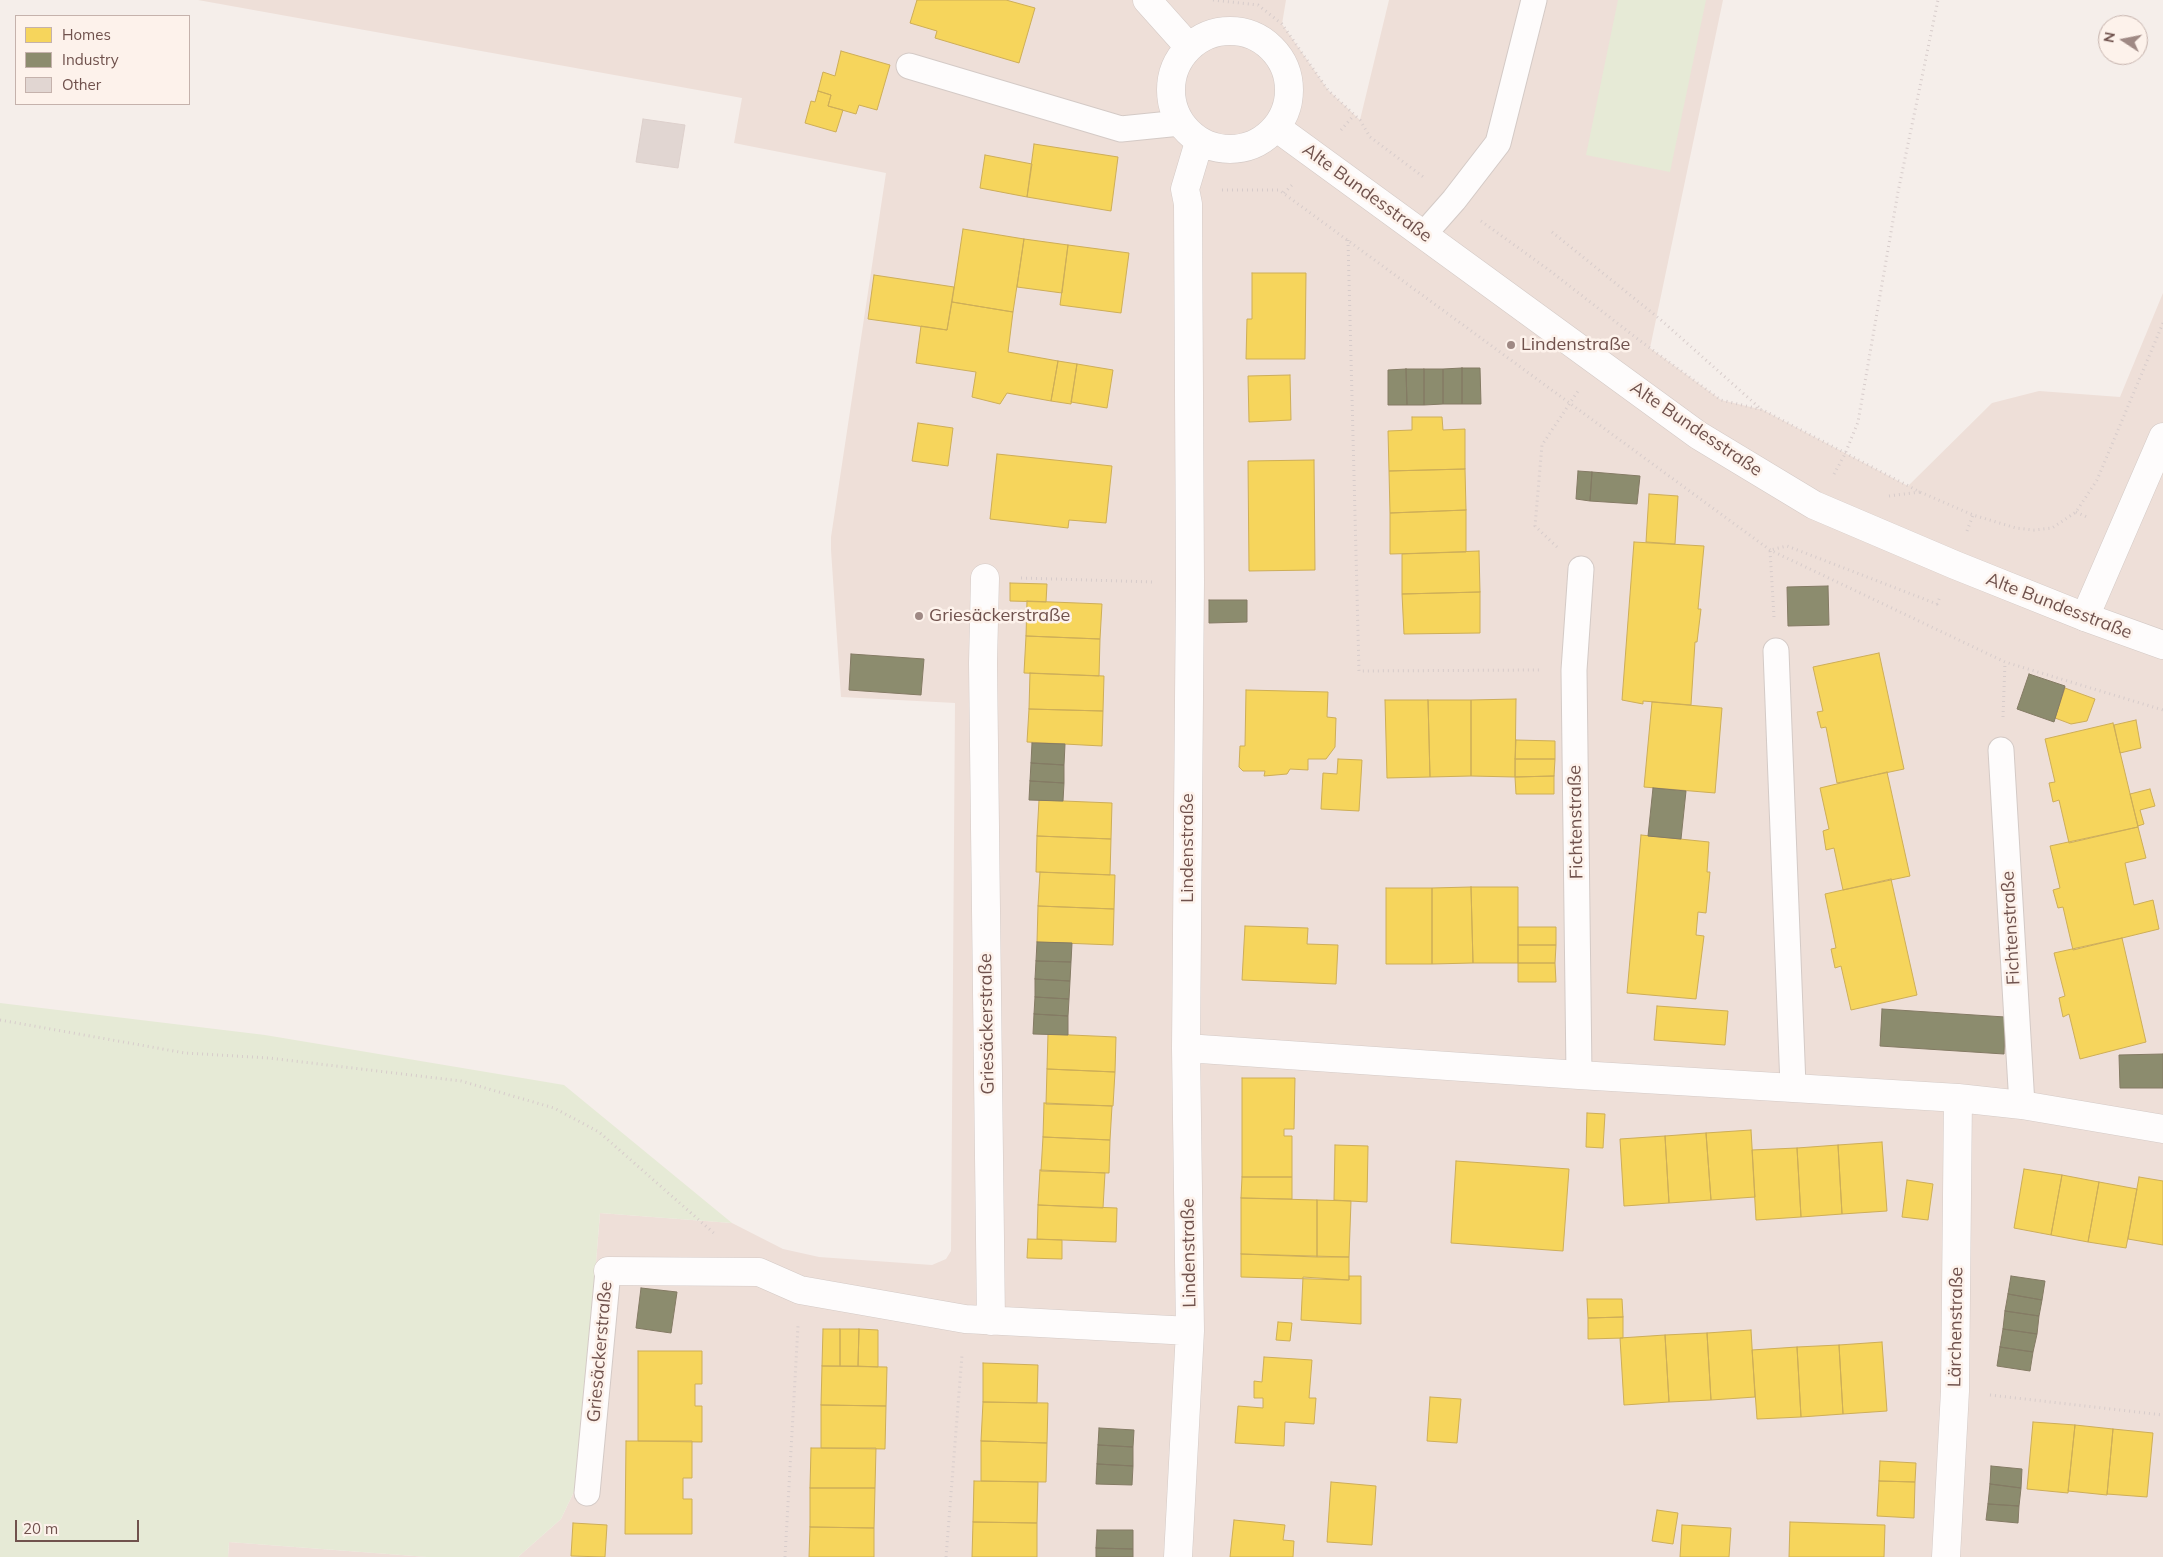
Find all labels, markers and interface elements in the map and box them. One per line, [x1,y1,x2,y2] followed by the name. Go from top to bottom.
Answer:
[15,15,190,105] legend
[2098,15,2148,65] north arrow
[62,25,111,44] text: Homes
[2099,30,2119,44] text: N
[62,50,119,69] text: Industry
[62,75,101,94] text: Other
[1298,139,1436,247] street label: Alte Bundesstraße
[1521,334,1630,356] place label: Lindenstraße
[1505,339,1517,351] marker: Lindenstraße
[1626,377,1766,481] street label: Alte Bundesstraße
[1983,568,2135,644] street label: Alte Bundesstraße
[929,605,1070,627] place label: Griesäckerstraße
[913,610,925,622] marker: Griesäckerstraße
[1564,765,1588,879] street label: Fichtenstraße
[1177,793,1199,903] street label: Lindenstraße
[1997,871,2025,985] street label: Fichtenstraße
[975,953,999,1095] street label: Griesäckerstraße
[1177,1198,1201,1308] street label: Lindenstraße
[1944,1267,1968,1387] street label: Lärchenstraße
[583,1281,617,1423] street label: Griesäckerstraße
[18,1510,141,1542] scale bar
[23,1519,58,1538] text: 20 m

